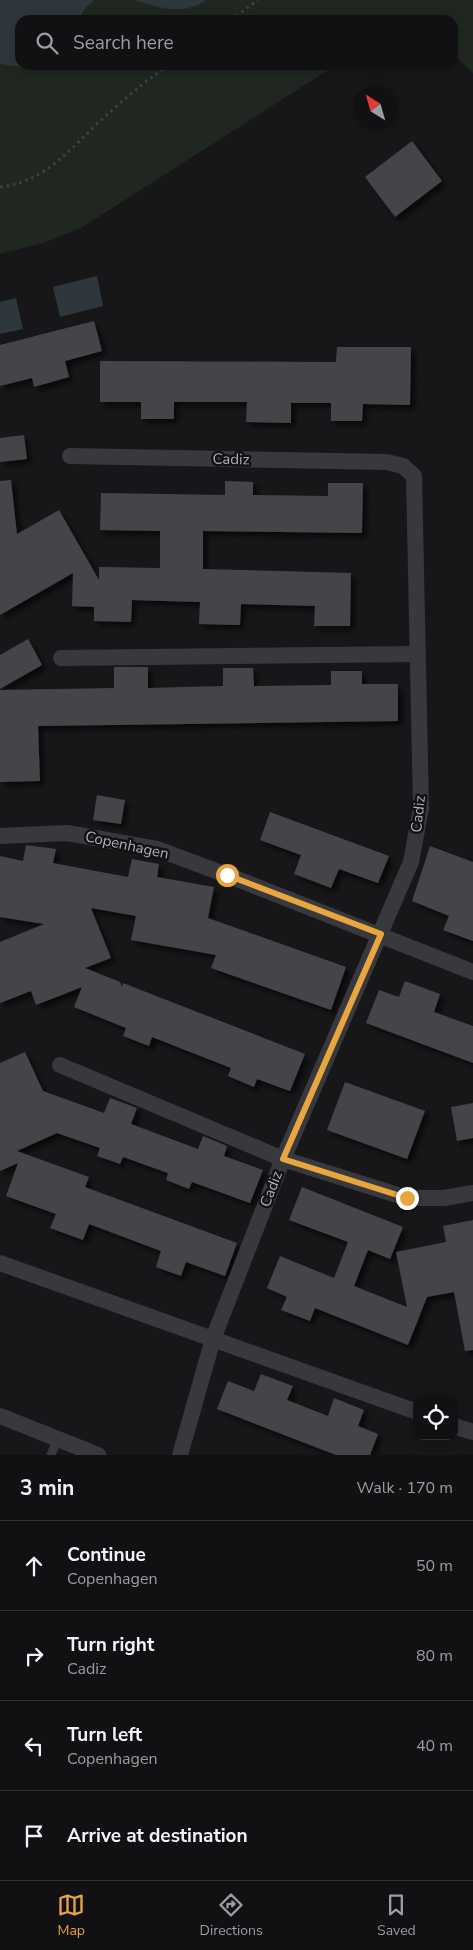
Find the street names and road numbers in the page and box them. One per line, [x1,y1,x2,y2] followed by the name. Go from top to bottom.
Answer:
[212,449,250,469] street label: Cadiz
[406,795,430,833] street label: Cadiz
[83,826,171,864] street label: Copenhagen
[255,1168,287,1210] street label: Cadiz

